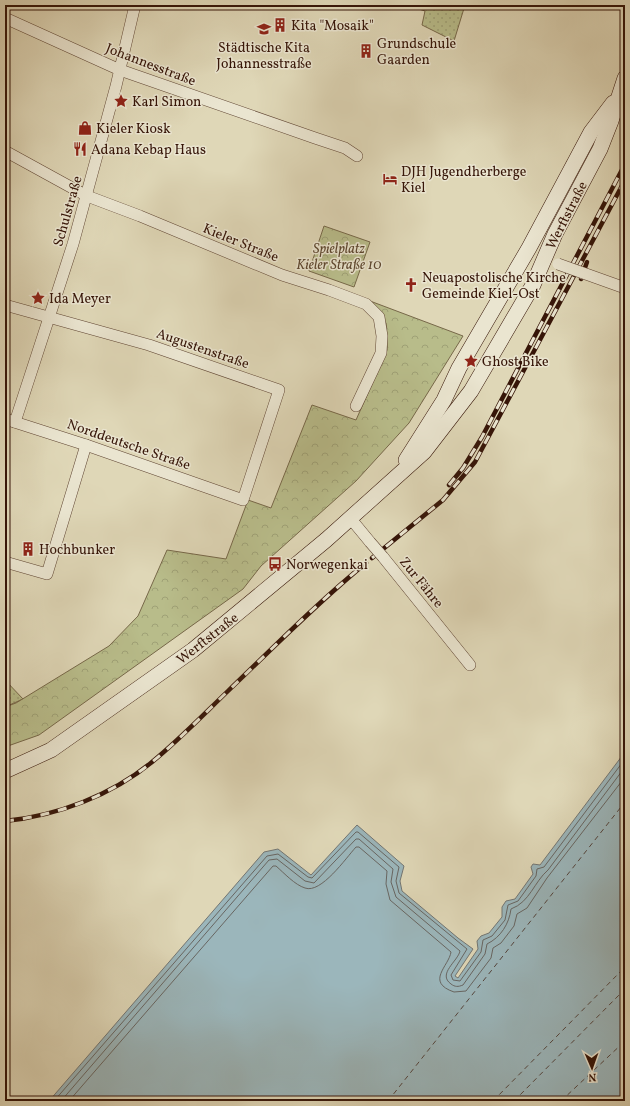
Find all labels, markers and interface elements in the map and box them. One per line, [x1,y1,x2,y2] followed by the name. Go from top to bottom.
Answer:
[272,17,288,33] building icon: Kita "Mosaik"
[291,17,374,36] place label: Kita "Mosaik"
[256,21,272,37] school or university icon: Städtische Kita Johannesstraße
[377,35,457,70] place label: Grundschule Gaarden
[103,39,199,91] street label: Johannesstraße
[216,39,312,74] place label: Städtische Kita Johannesstraße
[358,43,374,59] building icon: Grundschule Gaarden
[113,93,129,109] place icon: Karl Simon
[132,93,201,112] place label: Karl Simon
[77,120,93,136] shop icon: Kieler Kiosk
[96,120,171,139] place label: Kieler Kiosk
[72,141,88,157] restaurant icon: Adana Kebap Haus
[91,141,206,160] place label: Adana Kebap Haus
[401,163,527,198] place label: DJH Jugendherberge Kiel
[382,171,398,187] hotel icon: DJH Jugendherberge Kiel
[49,173,88,249] street label: Schulstraße
[542,178,593,253] street label: Werftstraße
[200,220,282,267] street label: Kieler Straße
[296,240,382,275] park label: Spielplatz Kieler Straße 10
[422,269,566,304] place label: Neuapostolische Kirche Gemeinde Kiel-Ost
[403,277,419,293] church icon: Neuapostolische Kirche Gemeinde Kiel-Ost
[30,290,46,306] place icon: Ida Meyer
[49,290,111,309] place label: Ida Meyer
[154,325,252,374] street label: Augustenstraße
[463,353,479,369] place icon: Ghost Bike
[482,353,549,372] place label: Ghost Bike
[64,415,193,476] street label: Norddeutsche Straße
[20,541,36,557] building icon: Hochbunker
[39,541,115,560] place label: Hochbunker
[394,553,448,613] street label: Zur Fähre
[267,556,283,572] bus stop icon: Norwegenkai
[286,556,368,575] place label: Norwegenkai
[173,609,243,669] street label: Werftstraße
[572,1048,612,1088] north arrow
[588,1069,597,1084] text: N

